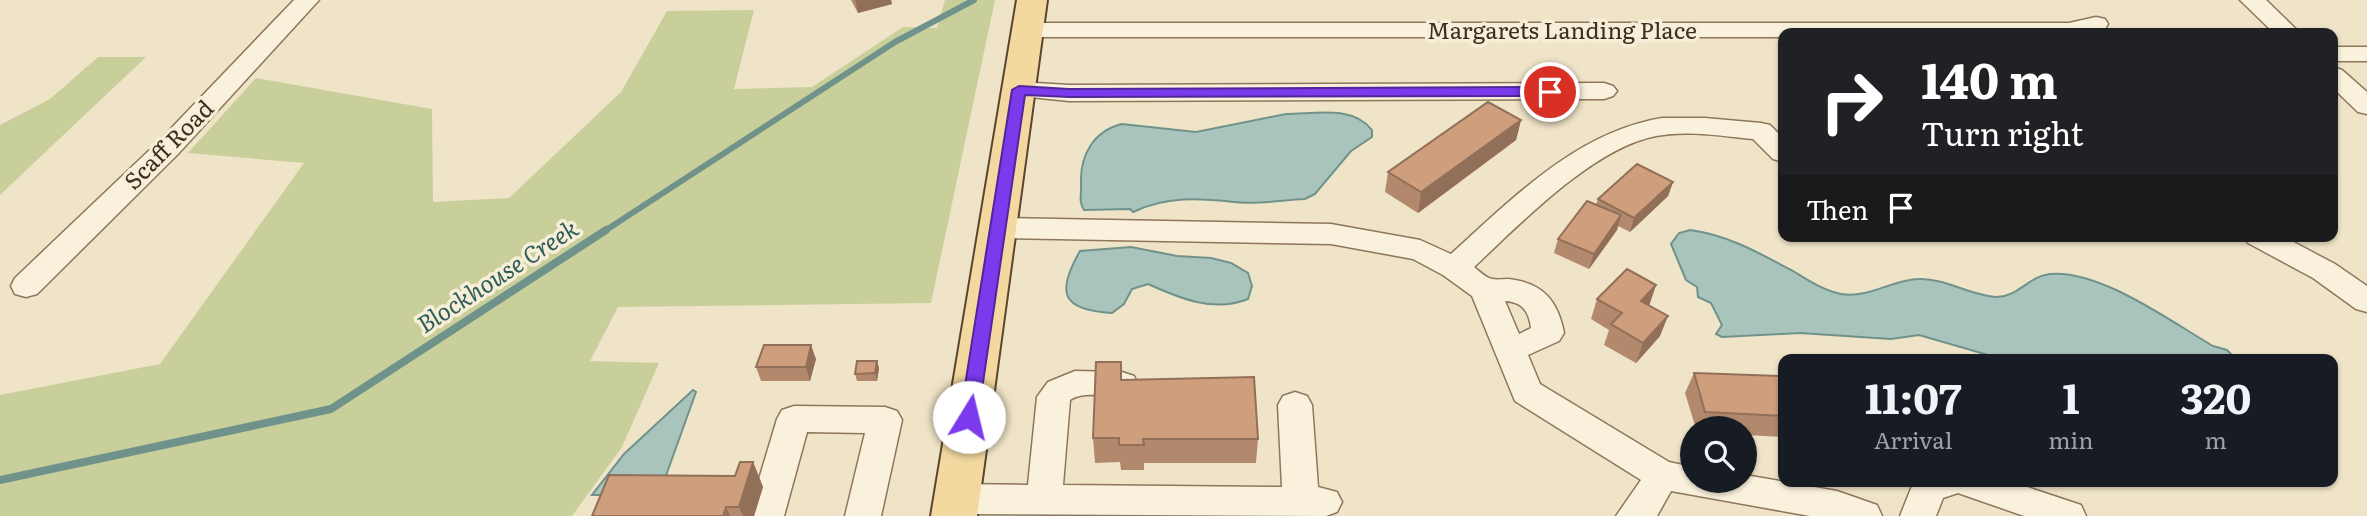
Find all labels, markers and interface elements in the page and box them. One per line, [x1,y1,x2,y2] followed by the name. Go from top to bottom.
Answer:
[1427,12,1697,46] street label: Margarets Landing Place
[1921,41,2058,114] text: 140 m
[1806,56,1897,147] icon: right
[1520,62,1580,122] pin
[1531,73,1569,111] icon: arrive
[115,91,220,196] street label: Scaff Road
[1921,108,2083,156] text: Turn right
[1806,189,1868,228] text: Then
[1882,189,1920,227] icon: arrive
[409,209,585,340] water label: Blockhouse Creek
[1865,365,1962,427] text: 11:07
[2062,365,2080,427] text: 1
[2180,365,2251,427] text: 320
[932,380,1006,454] position arrow
[1680,416,1757,493] map controls
[1680,416,1757,493] button: search
[1874,422,1952,456] text: Arrival
[2048,422,2094,456] text: min
[2205,422,2227,456] text: m

